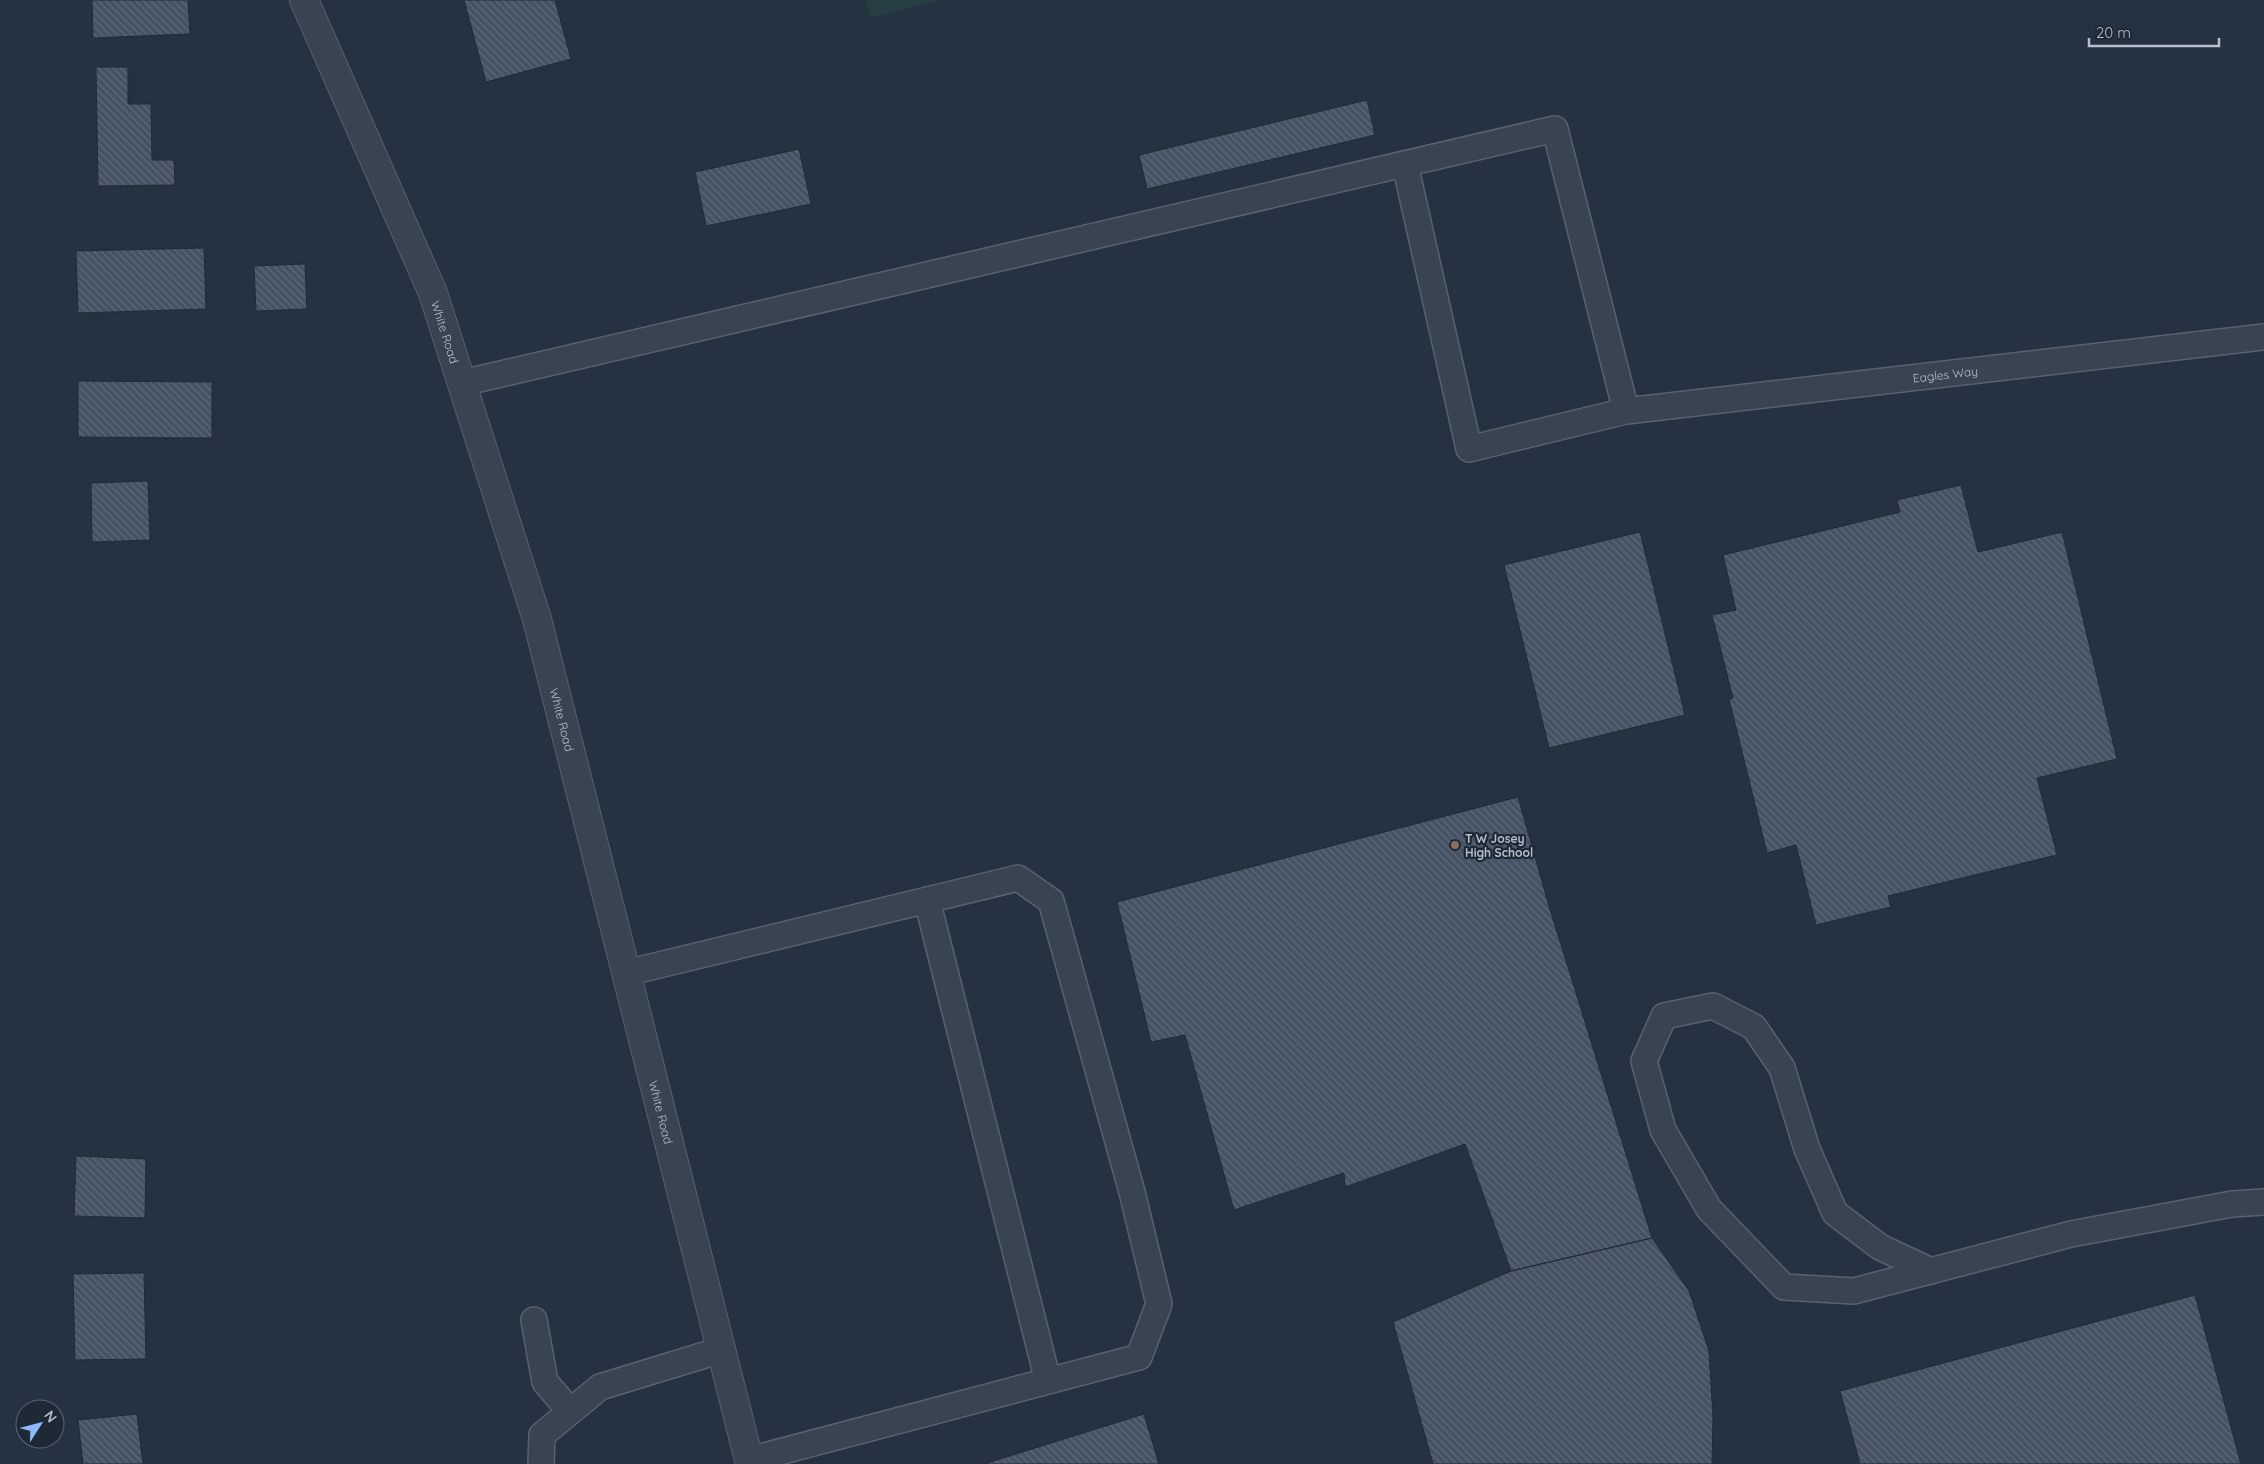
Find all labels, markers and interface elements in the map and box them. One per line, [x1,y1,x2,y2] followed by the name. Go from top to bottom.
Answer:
[2089,15,2219,47] scale bar
[2096,23,2131,42] text: 20 m
[428,299,462,365] street label: White Road
[1912,363,1979,385] street label: Eagles Way
[547,686,578,753] street label: White Road
[1465,831,1533,860] place label: T W Josey High School
[1449,839,1461,851] marker: T W Josey High School
[646,1079,677,1146] street label: White Road
[15,1399,65,1449] north arrow
[40,1407,61,1426] text: N

